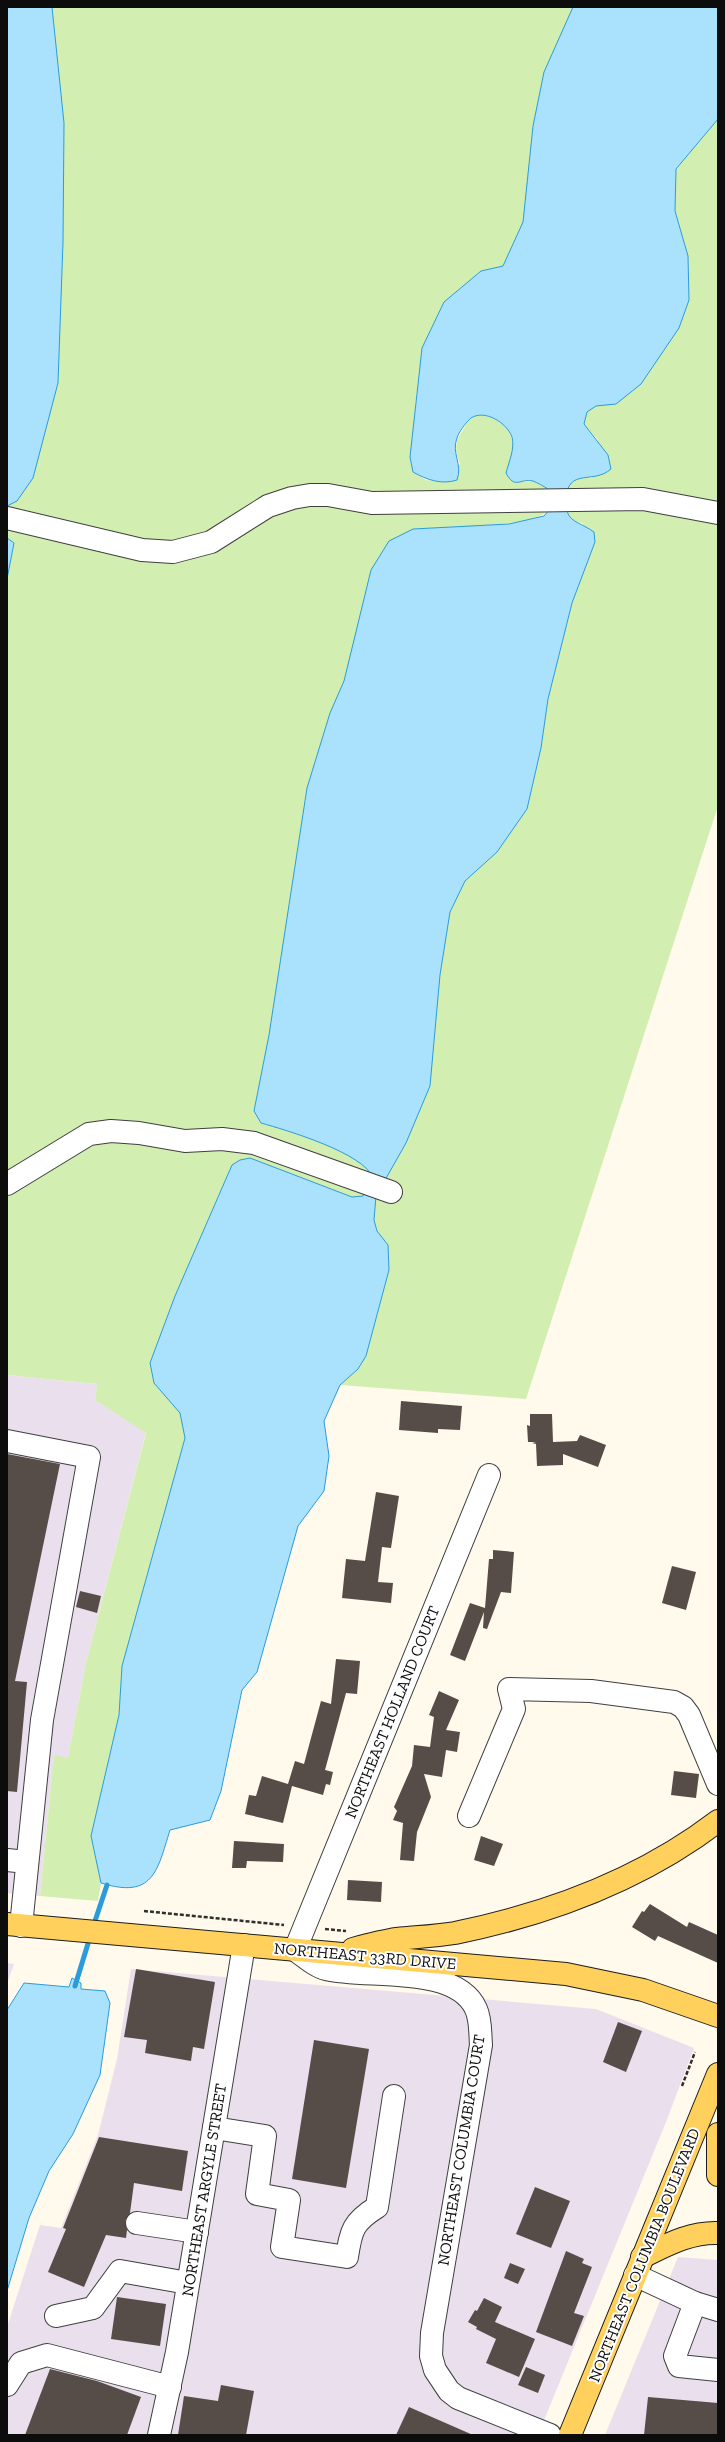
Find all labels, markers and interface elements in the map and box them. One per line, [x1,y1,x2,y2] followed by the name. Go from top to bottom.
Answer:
[341,1603,443,1821] street label: NORTHEAST HOLLAND COURT
[273,1939,457,1973] street label: NORTHEAST 33RD DRIVE
[433,2033,489,2267] street label: NORTHEAST COLUMBIA COURT
[178,2082,230,2298] street label: NORTHEAST ARGYLE STREET
[584,2125,704,2385] street label: NORTHEAST COLUMBIA BOULEVARD

